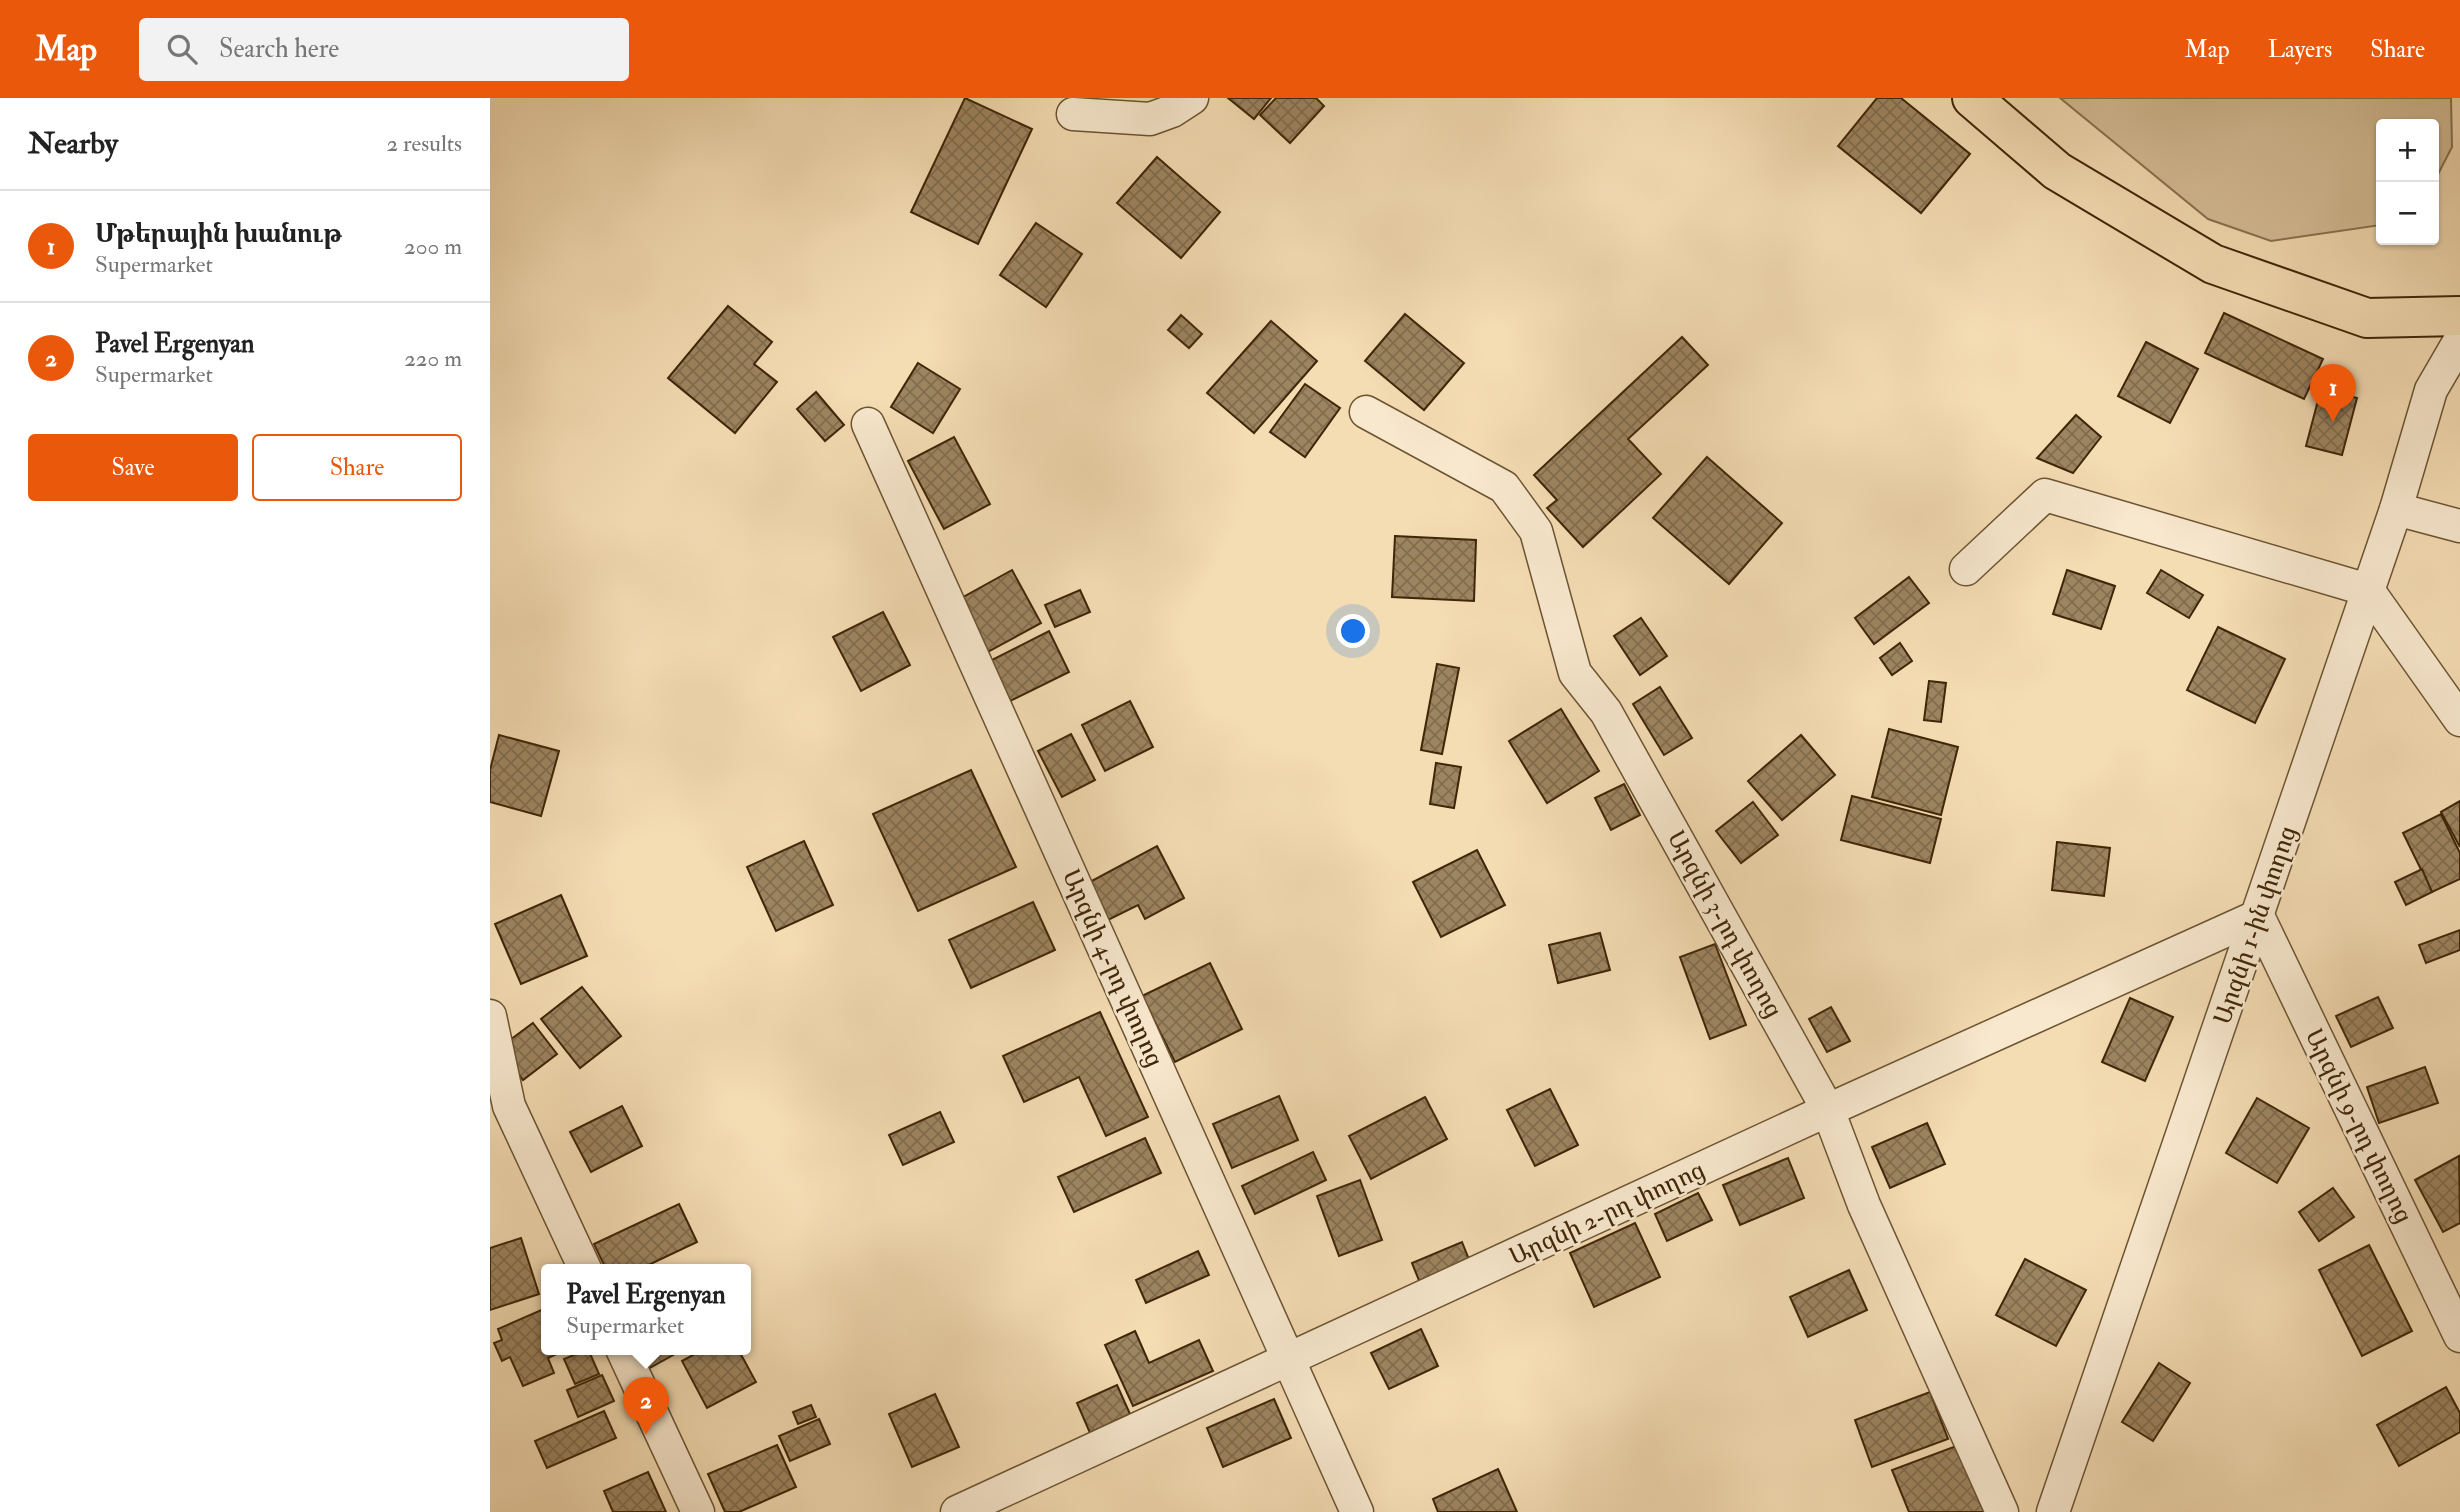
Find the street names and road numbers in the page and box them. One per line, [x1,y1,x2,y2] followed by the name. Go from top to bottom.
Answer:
[2207,822,2304,1028] street label: Արզնի 1-ին փողոց
[1660,825,1789,1023] street label: Արզնի 3-րդ փողոց
[1055,865,1170,1072] street label: Արզնի 4-րդ փողոց
[2298,1024,2419,1228] street label: Արզնի 9-րդ փողոց
[1505,1155,1710,1272] street label: Արզնի 2-րդ փողոց

